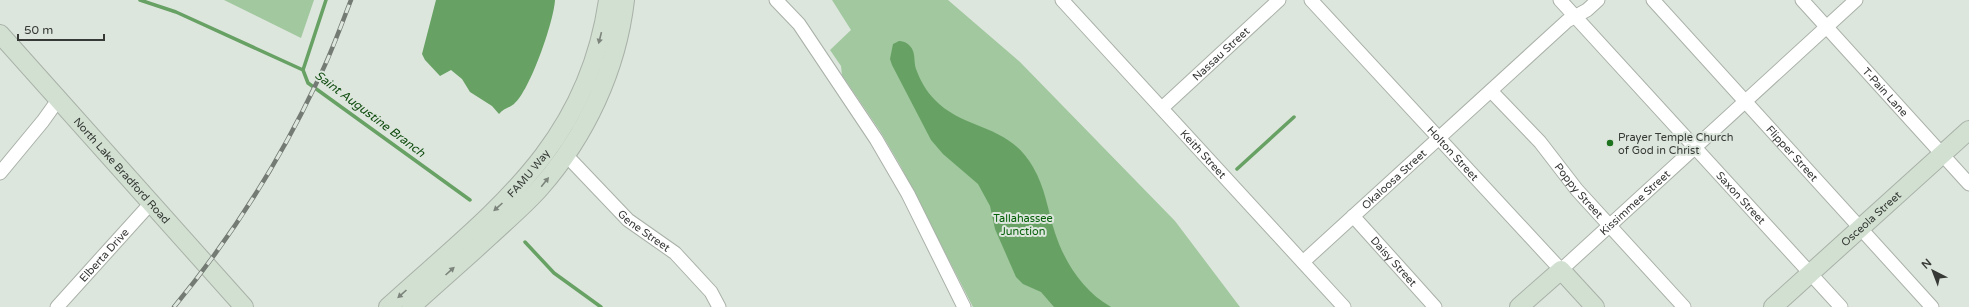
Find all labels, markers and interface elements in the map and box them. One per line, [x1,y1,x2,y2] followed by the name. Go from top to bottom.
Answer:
[18,16,104,42] scale bar
[24,23,53,37] text: 50 m
[1190,24,1252,83] street label: Nassau Street
[597,32,603,44] one-way arrow
[1860,65,1911,119] street label: T-Pain Lane
[312,68,428,160] water label: Saint Augustine Branch
[71,115,173,226] street label: North Lake Bradford Road
[1425,123,1481,183] street label: Holton Street
[1764,123,1821,184] street label: Flipper Street
[1178,127,1229,181] street label: Keith Street
[1618,131,1733,157] place label: Prayer Temple Church of God in Christ
[1605,138,1615,148] marker: Prayer Temple Church of God in Christ
[1359,146,1429,212] street label: Okaloosa Street
[504,147,552,200] street label: FAMU Way
[1552,160,1606,221] street label: Poppy Street
[1597,167,1673,238] street label: Kissimmee Street
[1714,169,1768,227] street label: Saxon Street
[540,177,549,188] one-way arrow
[1838,188,1904,249] street label: Osceola Street
[493,202,504,211] one-way arrow
[615,207,673,254] street label: Gene Street
[993,212,1053,238] park label: Tallahassee Junction
[76,226,131,285] street label: Elberta Drive
[1368,234,1420,289] street label: Daisy Street
[1913,251,1953,291] north arrow
[1919,256,1934,272] text: N
[445,267,456,276] one-way arrow
[397,289,407,299] one-way arrow

